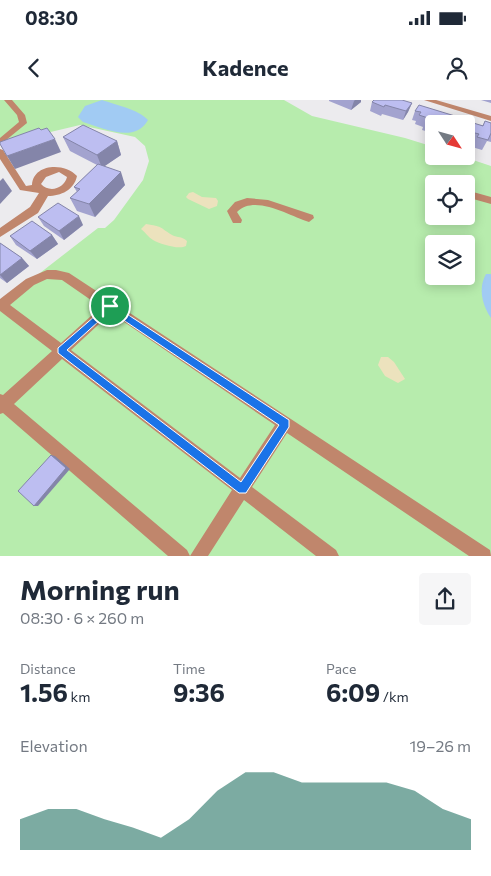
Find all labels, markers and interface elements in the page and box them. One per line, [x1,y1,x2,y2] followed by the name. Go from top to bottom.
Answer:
[25,6,78,29] text: 08:30
[20,54,48,82] icon: back
[202,54,289,81] text: Kadence
[443,54,471,82] icon: person
[425,115,475,165] north arrow
[425,115,475,285] map controls
[425,175,475,225] button: locate
[425,235,475,285] button: layers
[89,285,131,327] pin
[96,292,124,320] icon: arrive
[20,572,180,606] text: Morning run
[419,573,471,625] button: share
[20,608,144,627] text: 08:30 · 6 × 260 m
[20,660,76,677] text: Distance
[173,660,205,677] text: Time
[326,660,356,677] text: Pace
[20,677,68,707] text: 1.56
[173,677,225,707] text: 9:36
[326,677,380,707] text: 6:09
[68,688,90,705] text: km
[380,688,409,705] text: /km
[20,736,88,755] text: Elevation
[409,736,471,755] text: 19–26 m

